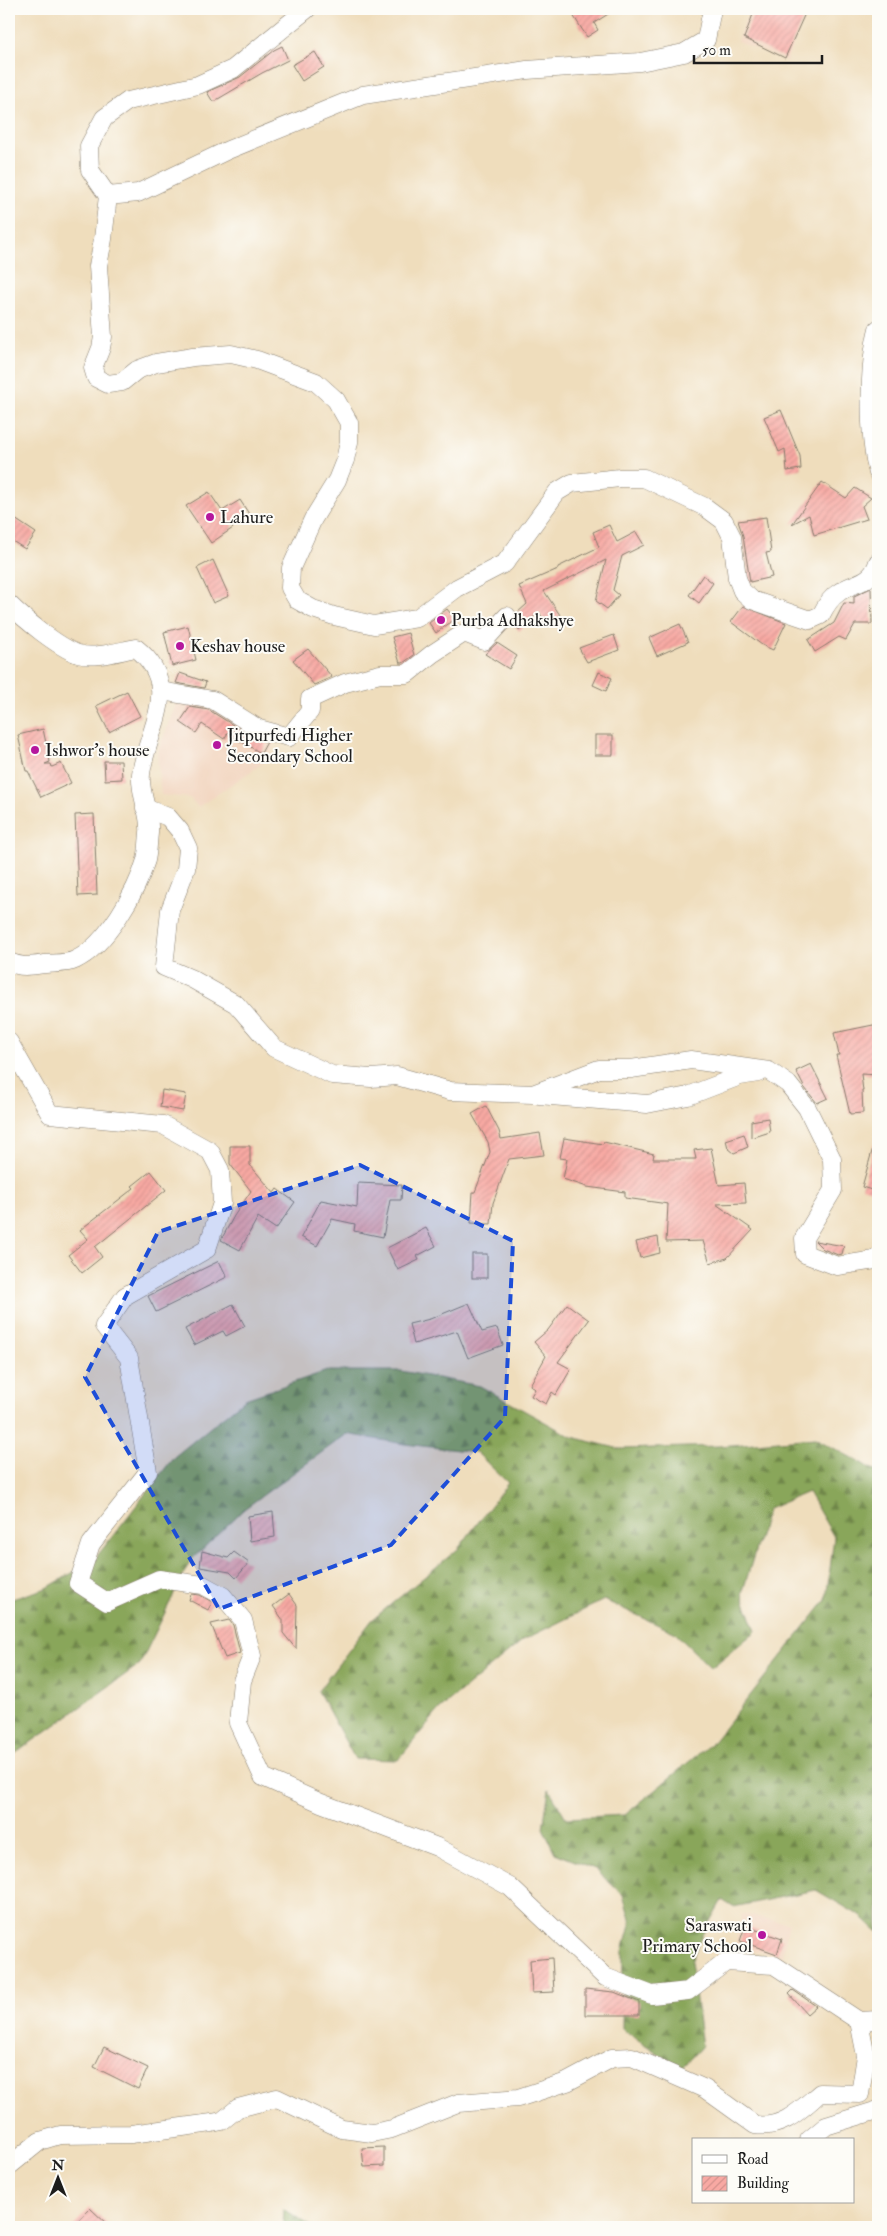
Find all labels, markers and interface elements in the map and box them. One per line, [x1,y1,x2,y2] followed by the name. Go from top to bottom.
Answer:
[694,32,822,64] scale bar
[702,41,731,60] text: 50 m
[220,506,274,529] place label: Lahure
[204,511,216,523] marker: Lahure
[451,609,574,632] place label: Purba Adhakshye
[435,614,447,626] marker: Purba Adhakshye
[190,635,286,658] place label: Keshav house
[174,640,186,652] marker: Keshav house
[226,724,353,768] place label: Jitpurfedi Higher Secondary School
[45,739,150,762] place label: Ishwor's house
[211,739,223,751] marker: Jitpurfedi Higher Secondary School
[29,744,41,756] marker: Ishwor's house
[642,1914,752,1958] place label: Saraswati Primary School
[756,1929,768,1941] marker: Saraswati Primary School
[692,2138,854,2204] legend
[737,2150,769,2169] text: Road
[32,2154,82,2204] north arrow
[51,2157,65,2174] text: N
[737,2174,789,2193] text: Building

